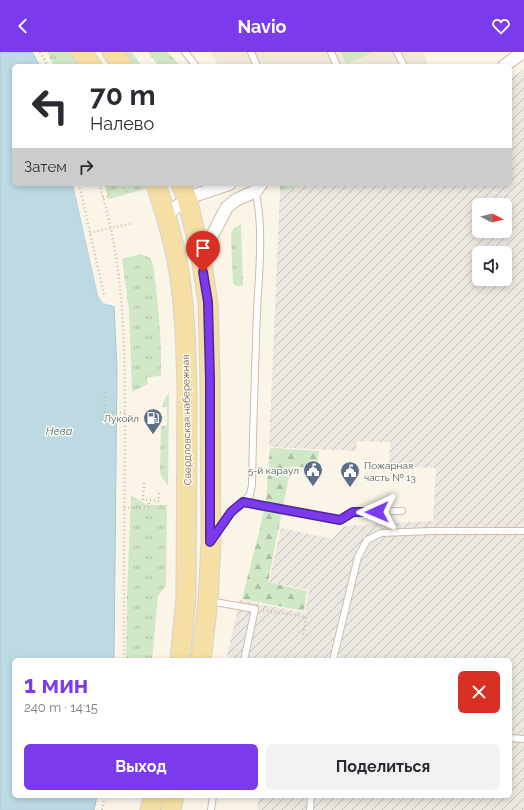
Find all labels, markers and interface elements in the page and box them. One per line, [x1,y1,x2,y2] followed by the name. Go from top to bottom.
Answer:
[12,15,34,37] icon: back
[490,15,512,37] icon: heart
[237,16,287,37] text: Navio
[90,79,156,112] text: 70 m
[24,80,76,132] icon: left
[90,113,154,134] text: Налево
[75,156,97,178] icon: right
[24,158,67,176] text: Затем
[472,198,512,238] north arrow
[472,198,512,286] map controls
[186,231,220,272] pin
[192,237,214,259] icon: arrive
[472,246,512,286] button: sound
[180,355,193,485] street label: Свердловская набережная
[142,407,164,435] fuel station icon: Лукойл
[104,413,139,424] place label: Лукойл
[46,425,73,438] water label: Нева
[302,459,324,487] public building icon: 5-й караул
[339,460,361,488] public building icon: Пожарная часть № 13
[364,460,416,483] place label: Пожарная часть № 13
[248,465,299,476] place label: 5-й караул
[356,491,398,533] position arrow
[24,670,88,699] text: 1 мин
[458,671,500,713] button: close
[24,700,98,715] text: 240 m · 14:15
[24,744,258,790] button: Выход
[266,744,500,790] button: Поделиться

